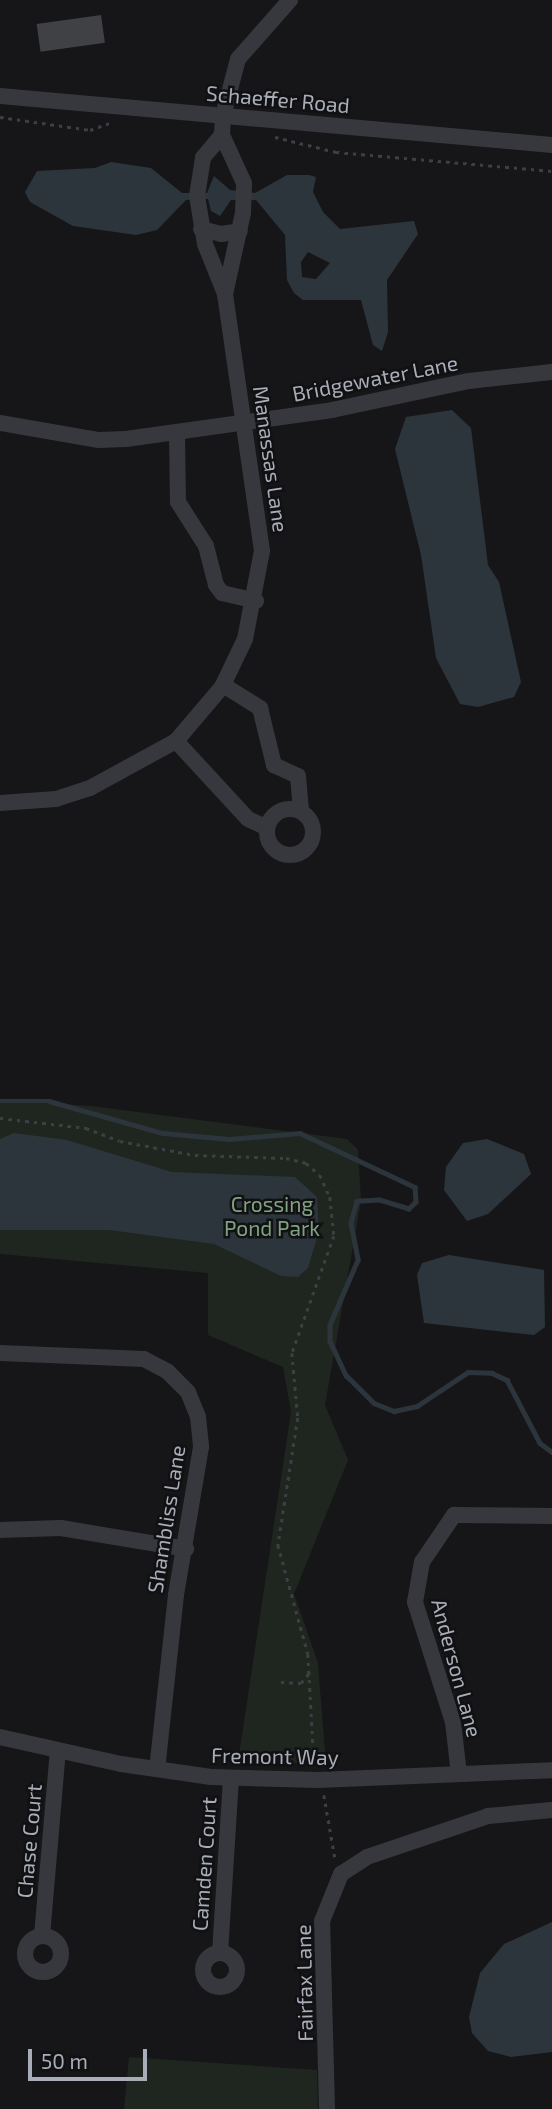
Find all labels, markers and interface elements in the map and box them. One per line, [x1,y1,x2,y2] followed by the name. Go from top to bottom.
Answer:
[205,80,351,118] street label: Schaeffer Road
[290,350,460,406] street label: Bridgewater Lane
[248,384,294,534] street label: Manassas Lane
[224,1191,320,1241] park label: Crossing Pond Park
[142,1443,190,1595] street label: Shambliss Lane
[426,1596,488,1740] street label: Anderson Lane
[211,1742,339,1770] street label: Fremont Way
[11,1783,47,1899] street label: Chase Court
[187,1796,221,1932] street label: Camden Court
[290,1924,318,2042] street label: Fairfax Lane
[32,2036,150,2080] scale bar
[41,2048,88,2073] text: 50 m

